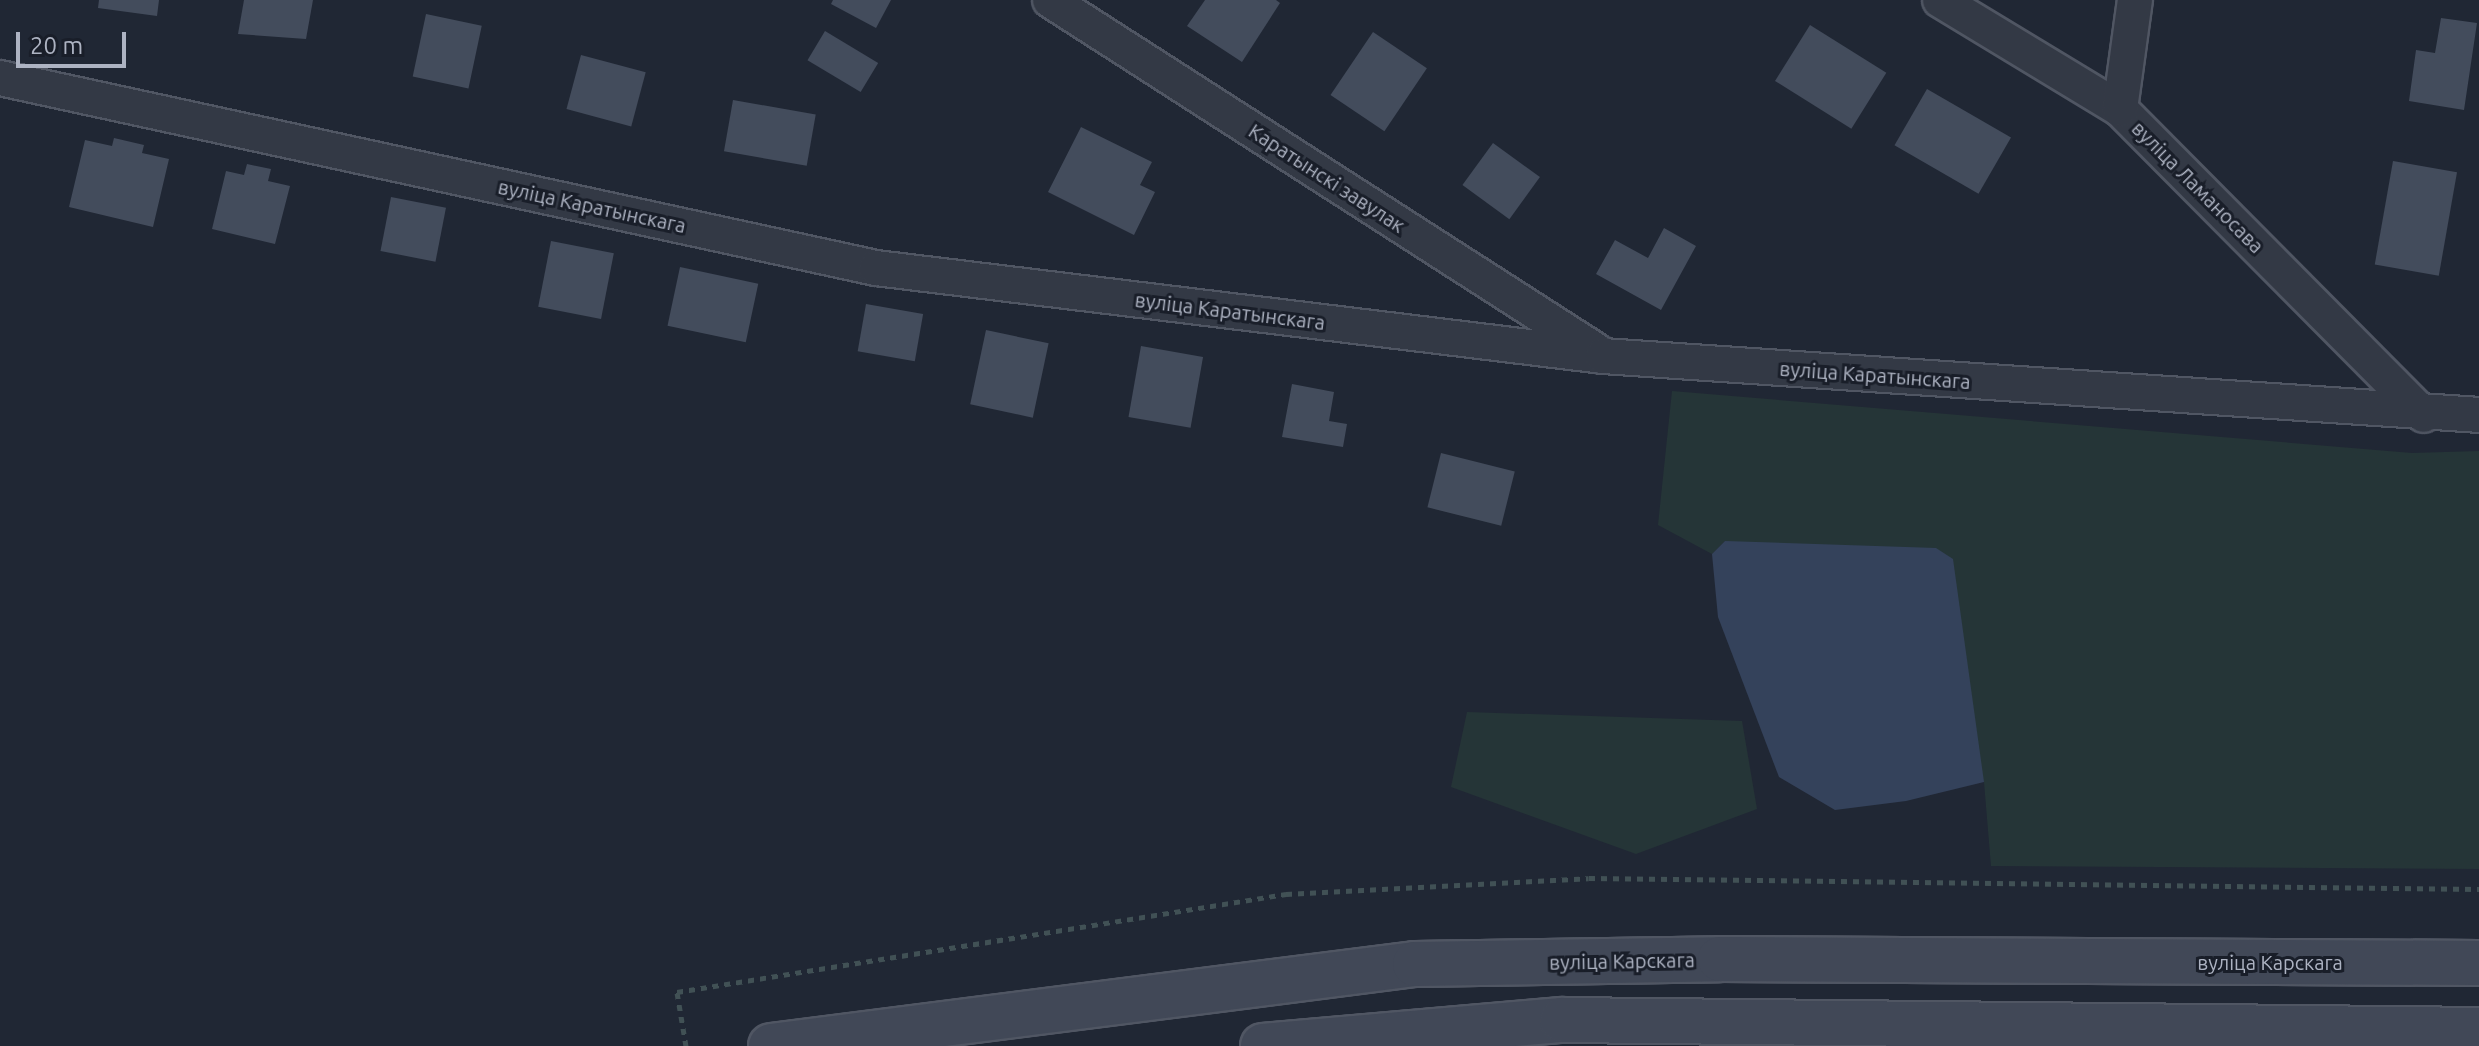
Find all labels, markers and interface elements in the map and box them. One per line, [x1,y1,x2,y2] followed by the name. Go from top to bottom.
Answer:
[20,16,130,66] scale bar
[30,32,83,59] text: 20 m
[2127,116,2269,258] street label: вуліца Ламаносава
[1244,119,1410,237] street label: Каратынскі завулак
[496,174,688,238] street label: вуліца Каратынскага
[1134,287,1326,335] street label: вуліца Каратынскага
[1779,356,1971,394] street label: вуліца Каратынскага
[1549,948,1695,974] street label: вуліца Карскага
[2197,950,2343,974] street label: вуліца Карскага

